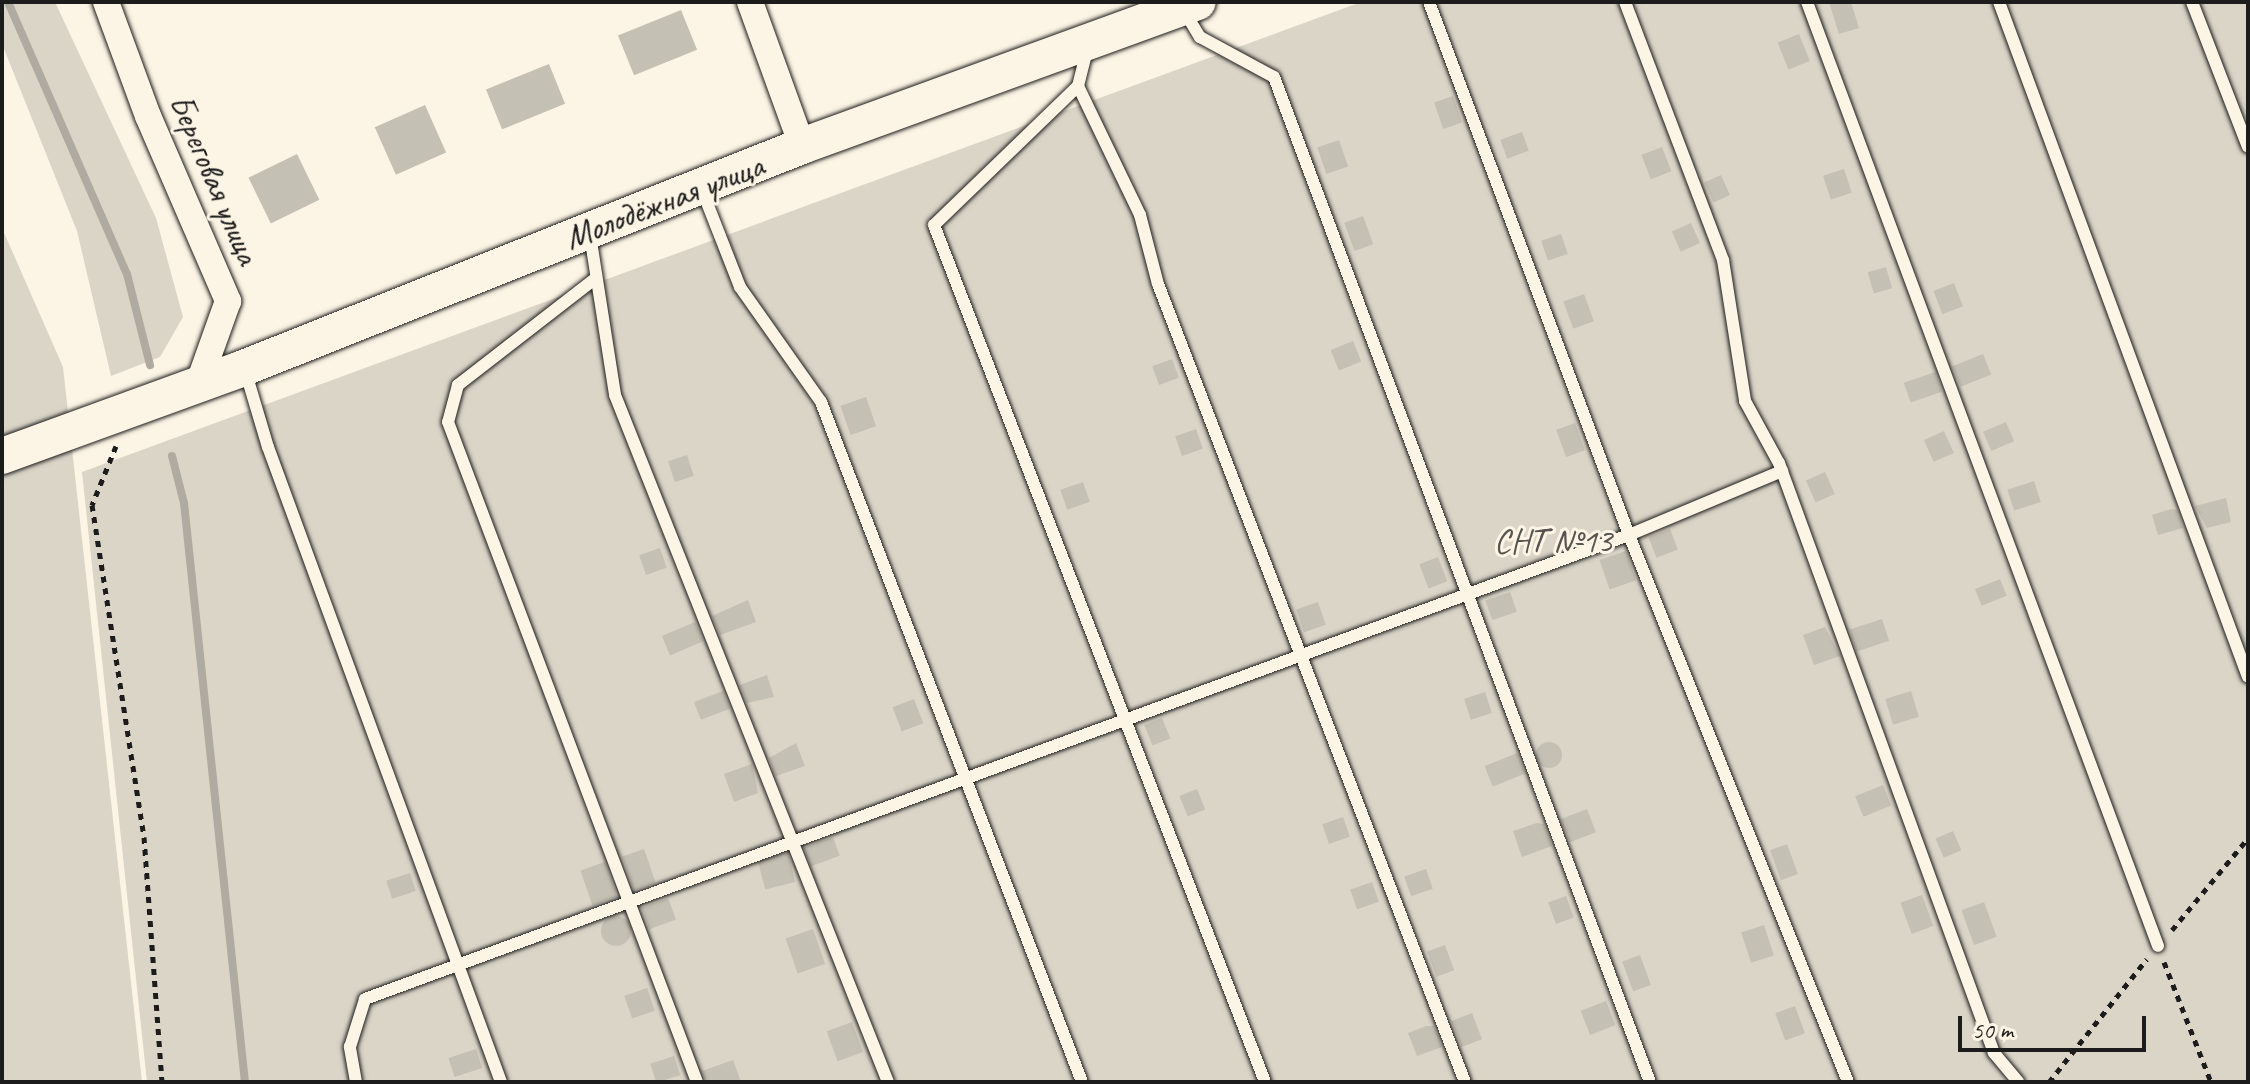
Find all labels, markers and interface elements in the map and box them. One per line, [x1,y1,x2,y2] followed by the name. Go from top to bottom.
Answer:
[160,87,270,271] street label: Береговая улица
[558,144,770,258] street label: Молодёжная улица
[1494,521,1612,561] park label: СНТ №13
[1962,1000,2150,1050] scale bar
[1972,1015,2013,1045] text: 50 m

